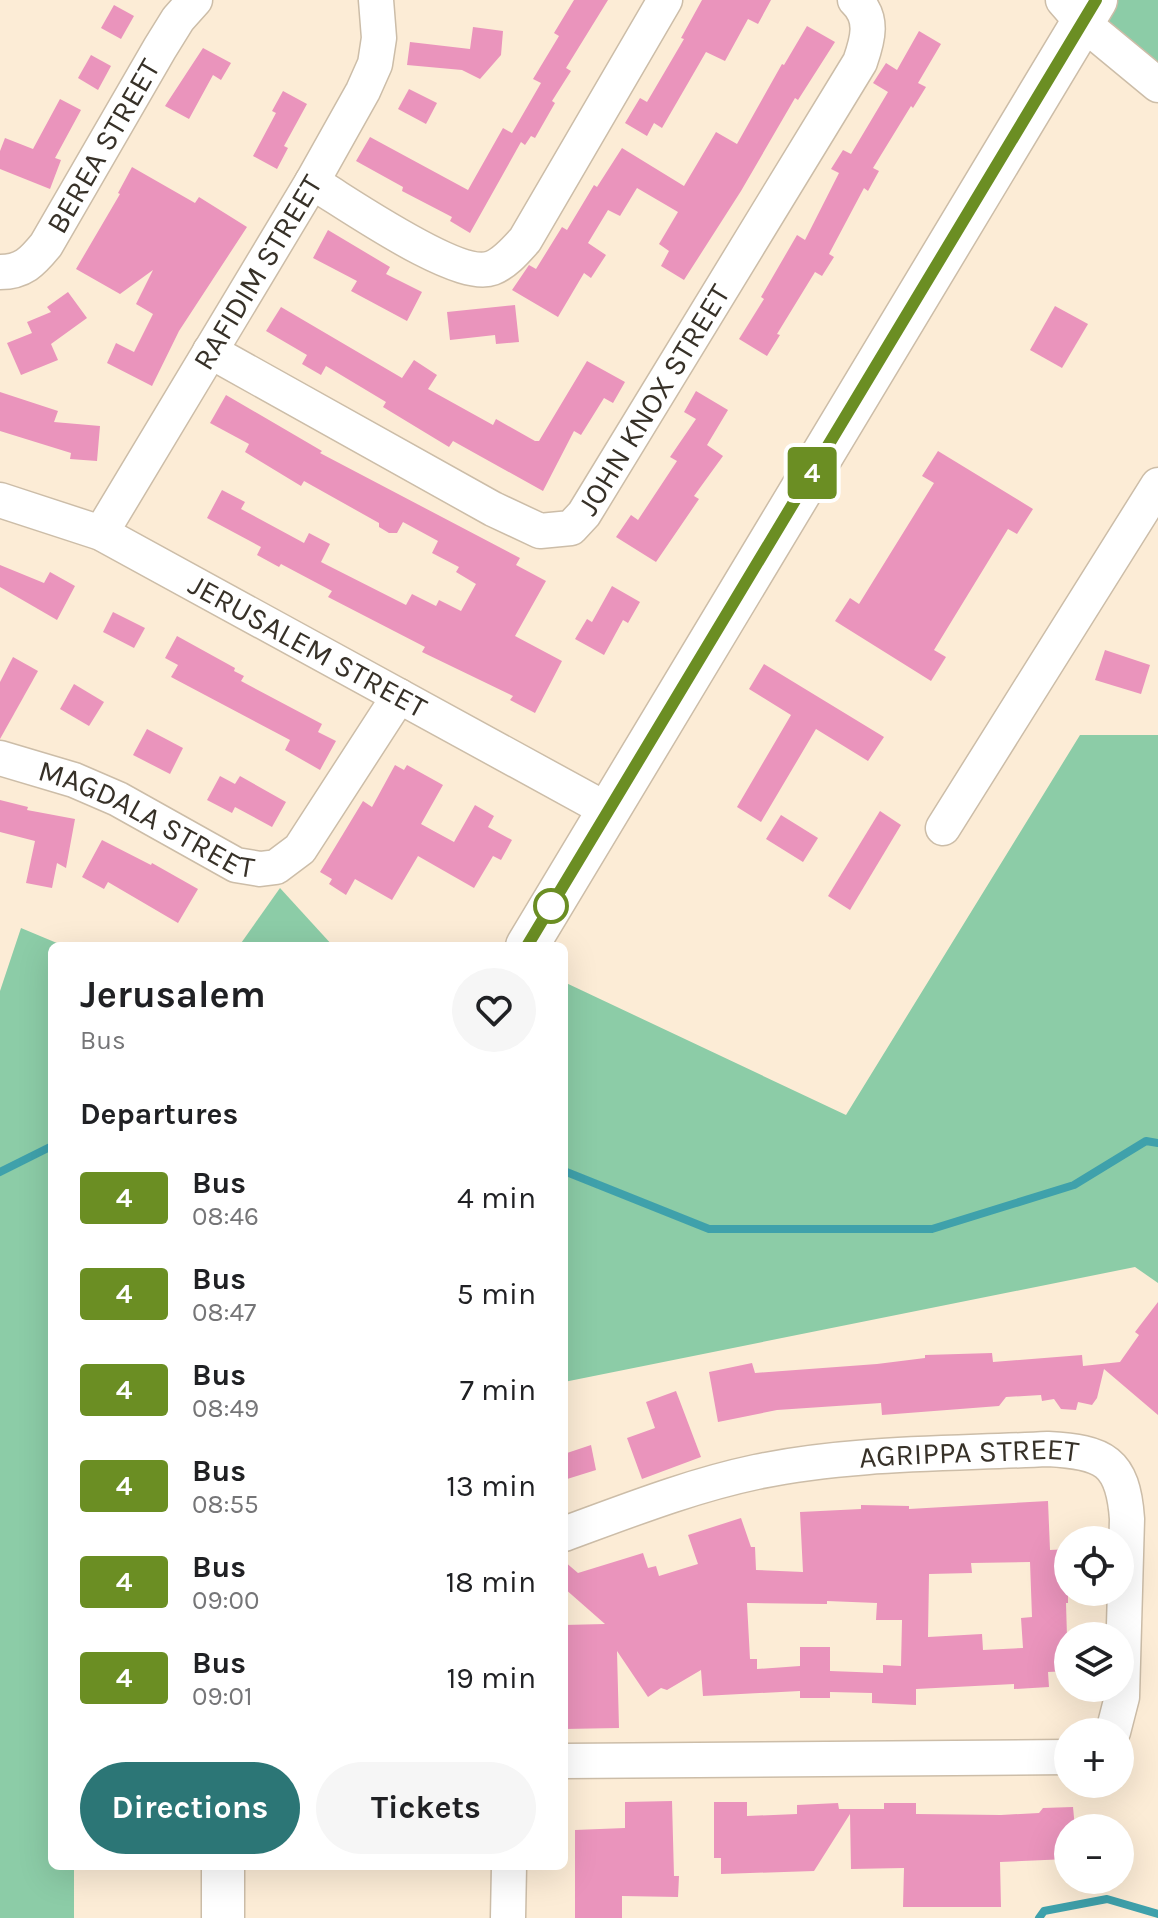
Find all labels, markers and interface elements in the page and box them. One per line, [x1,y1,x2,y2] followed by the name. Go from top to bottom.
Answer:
[39,52,168,240] street label: BEREA STREET
[185,169,330,376] street label: RAFIDIM STREET
[570,278,738,522] street label: JOHN KNOX STREET
[786,447,838,499] line badge: 4
[804,456,820,489] text: 4
[182,567,433,726] street label: JERUSALEM STREET
[34,752,257,886] street label: MAGDALA STREET
[534,889,568,923] unlabelled marker
[452,968,536,1052] button: heart
[80,972,266,1017] text: Jerusalem
[80,1025,126,1056] text: Bus
[80,1096,238,1132] text: Departures
[192,1165,246,1201] text: Bus
[457,1180,536,1216] text: 4 min
[116,1181,132,1214] text: 4
[192,1201,259,1232] text: 08:46
[192,1261,246,1297] text: Bus
[457,1276,536,1312] text: 5 min
[116,1277,132,1310] text: 4
[192,1297,256,1328] text: 08:47
[192,1357,246,1393] text: Bus
[460,1372,536,1408] text: 7 min
[116,1373,132,1406] text: 4
[192,1393,259,1424] text: 08:49
[858,1431,1081,1476] street label: AGRIPPA STREET
[192,1453,246,1489] text: Bus
[446,1468,536,1504] text: 13 min
[116,1469,132,1502] text: 4
[192,1489,259,1520] text: 08:55
[1054,1526,1134,1894] map controls
[1054,1526,1134,1606] button: locate
[192,1549,246,1585] text: Bus
[445,1564,536,1600] text: 18 min
[116,1565,132,1598] text: 4
[192,1585,259,1616] text: 09:00
[1054,1622,1134,1702] button: layers
[192,1645,246,1681] text: Bus
[446,1660,536,1696] text: 19 min
[116,1661,132,1694] text: 4
[192,1681,253,1712] text: 09:01
[1054,1718,1134,1798] button: +
[80,1762,300,1854] button: Directions
[316,1762,536,1854] button: Tickets
[1054,1814,1134,1894] button: −

